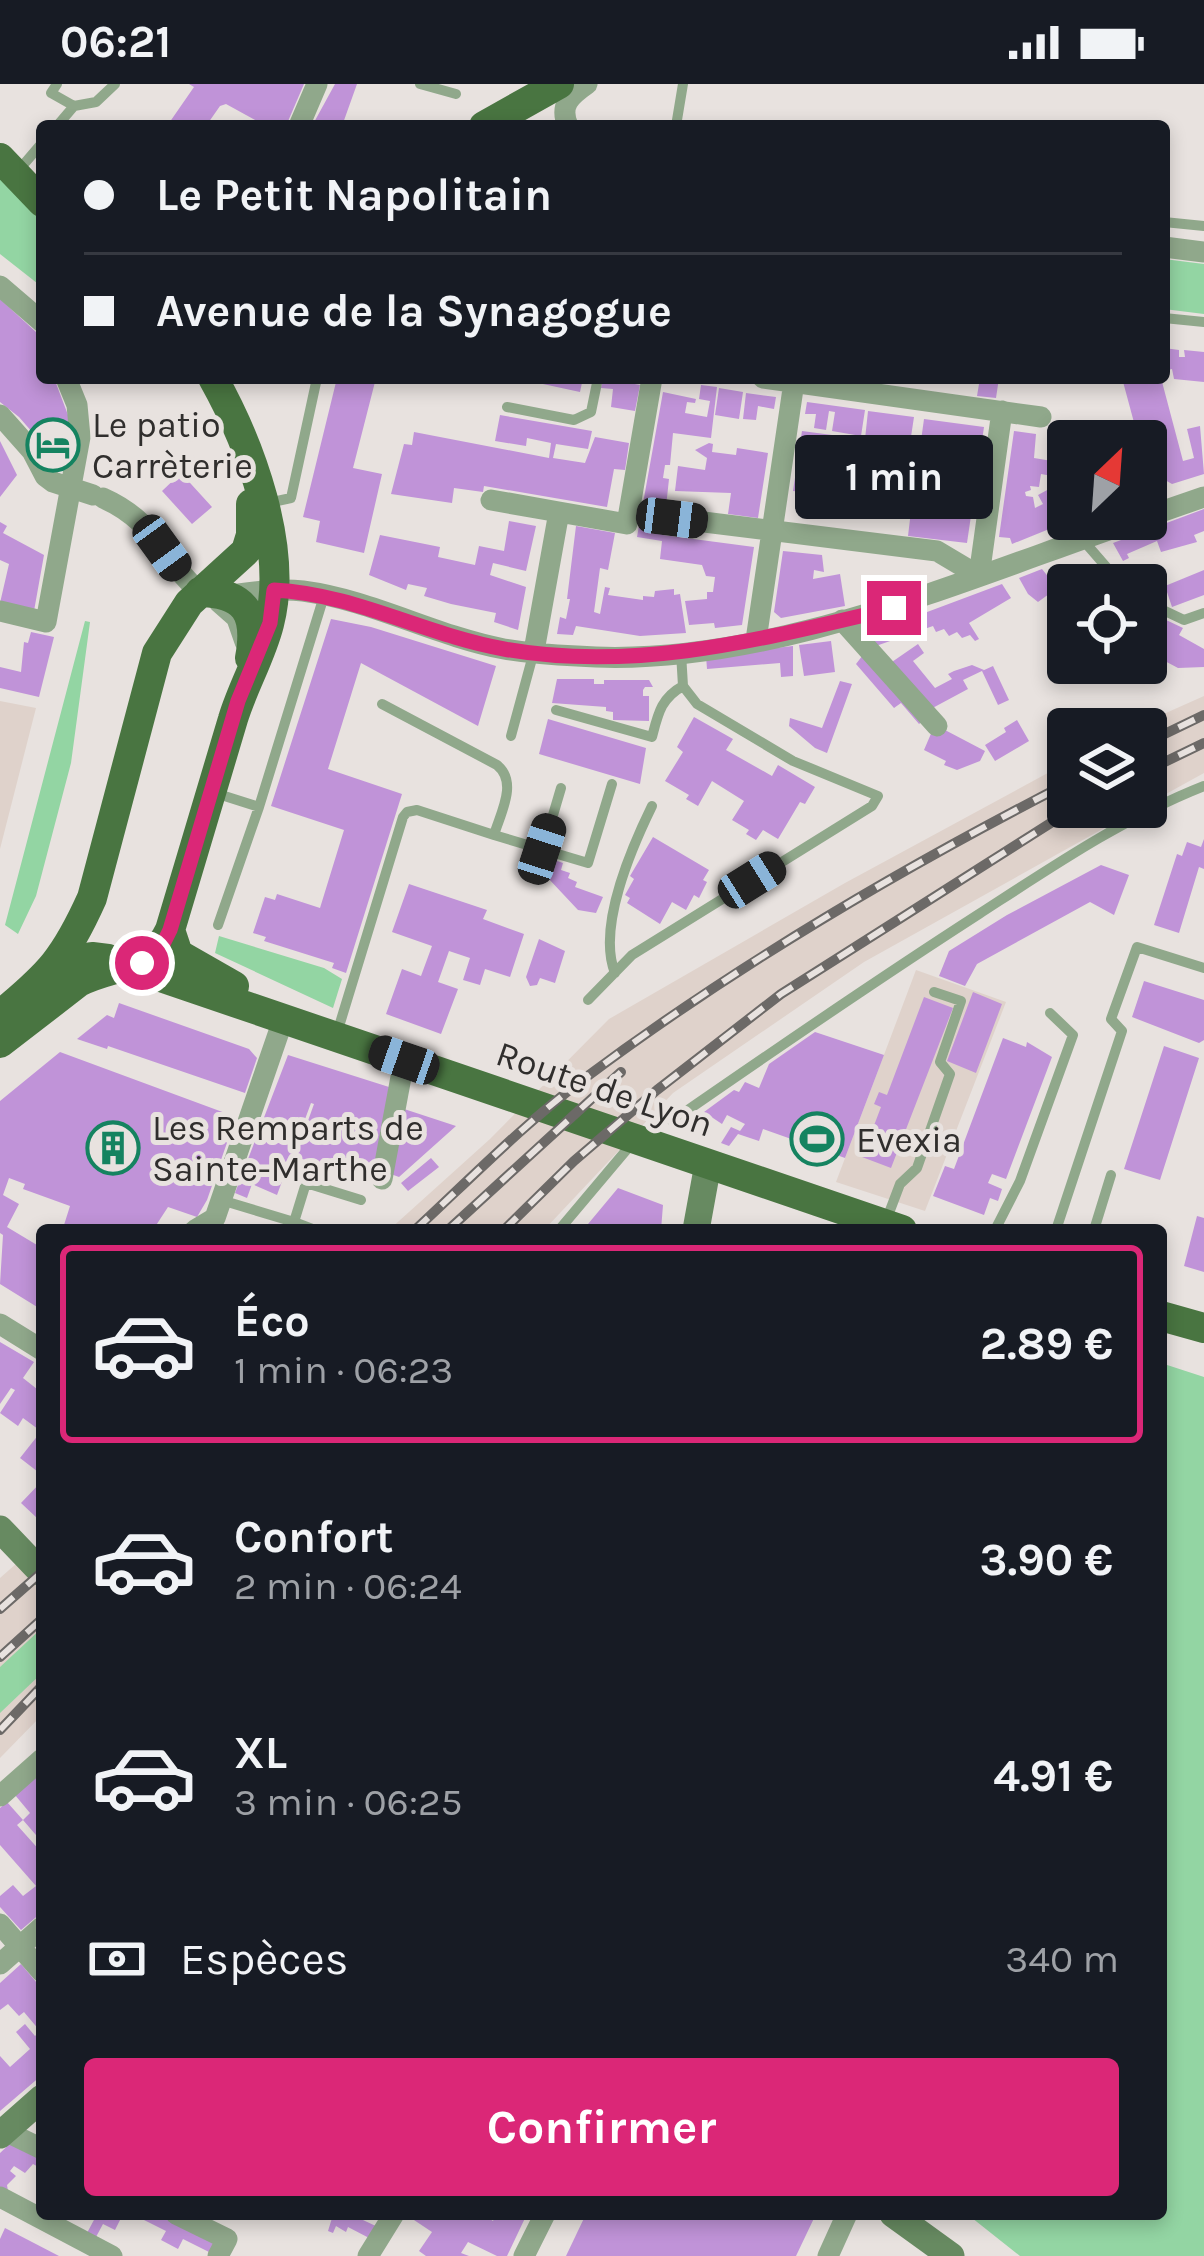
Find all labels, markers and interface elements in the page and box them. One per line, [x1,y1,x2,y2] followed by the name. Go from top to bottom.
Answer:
[60,16,171,68] text: 06:21
[156,169,552,221] text: Le Petit Napolitain
[156,285,672,337] text: Avenue de la Synagogue
[92,404,253,487] place label: Le patio Carrèterie
[25,417,81,473] hotel icon: Le patio Carrèterie
[1047,420,1167,540] north arrow
[1047,420,1167,828] map controls
[795,434,993,518] callout: 1 min
[845,454,943,500] text: 1 min
[634,496,710,540] car
[126,508,198,588] car
[1047,564,1167,684] button: locate
[867,581,921,635] route end
[1047,708,1167,828] button: layers
[514,809,570,889] car
[712,846,792,914] car
[115,936,169,990] route start
[364,1031,444,1089] car
[491,1032,719,1146] street label: Route de Lyon
[152,1107,424,1190] place label: Les Remparts de Sainte-Marthe
[789,1111,845,1167] sports icon: Evexia
[856,1119,962,1161] place label: Evexia
[85,1120,141,1176] building icon: Les Remparts de Sainte-Marthe
[90,1290,198,1398] icon: car
[234,1295,310,1347] text: Éco
[980,1318,1113,1370] text: 2.89 €
[234,1347,453,1393] text: 1 min · 06:23
[90,1506,198,1614] icon: car
[234,1511,393,1563] text: Confort
[980,1534,1113,1586] text: 3.90 €
[234,1563,462,1609] text: 2 min · 06:24
[90,1722,198,1830] icon: car
[234,1727,287,1779] text: XL
[993,1750,1113,1802] text: 4.91 €
[234,1779,463,1825] text: 3 min · 06:25
[84,1926,150,1992] icon: cash
[180,1933,348,1985] text: Espèces
[1005,1936,1119,1982] text: 340 m
[84,2058,1119,2196] button: Confirmer

